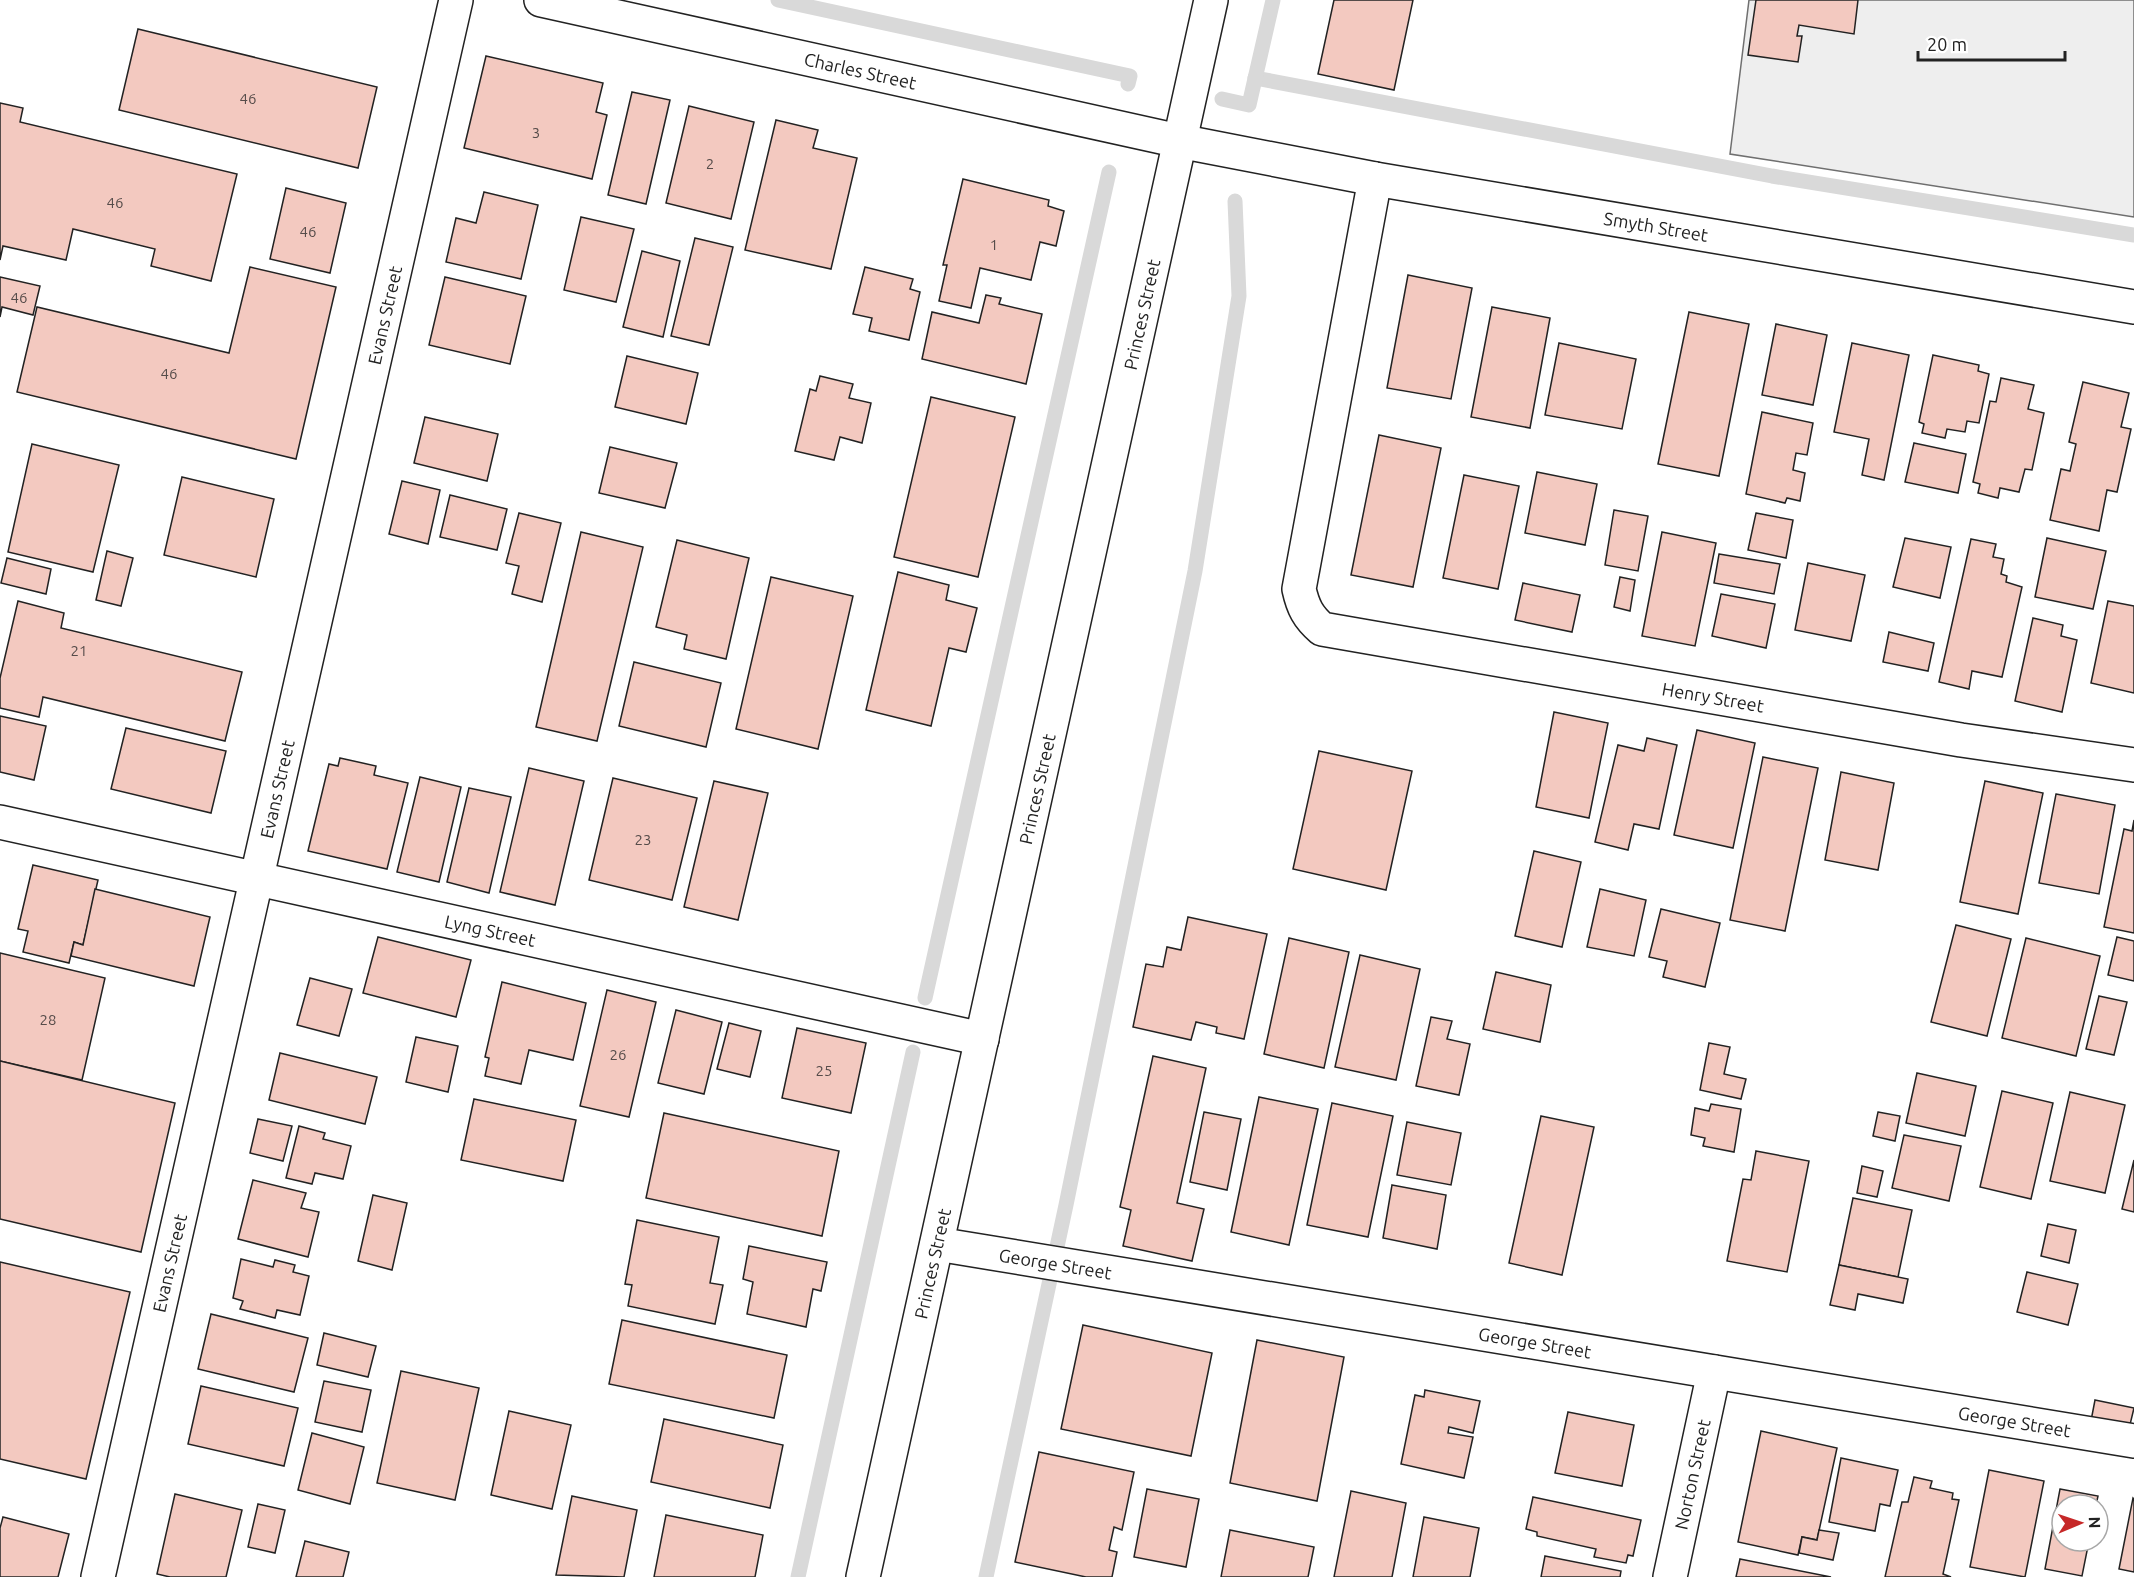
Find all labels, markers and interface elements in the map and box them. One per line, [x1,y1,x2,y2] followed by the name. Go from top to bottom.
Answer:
[1918,24,2065,62] scale bar
[1927,34,1967,54] text: 20 m
[802,48,918,93] street label: Charles Street
[240,90,256,107] house number: 46
[532,124,540,141] house number: 3
[706,155,714,172] house number: 2
[107,194,123,211] house number: 46
[1602,208,1710,245] street label: Smyth Street
[300,223,316,240] house number: 46
[990,236,998,253] house number: 1
[1120,257,1164,372] street label: Princes Street
[364,264,405,366] street label: Evans Street
[11,289,27,306] house number: 46
[161,365,177,382] house number: 46
[71,642,87,659] house number: 21
[1661,678,1766,716] street label: Henry Street
[1015,732,1059,846] street label: Princes Street
[256,738,298,840] street label: Evans Street
[635,831,651,848] house number: 23
[443,911,538,950] street label: Lyng Street
[40,1011,56,1028] house number: 28
[610,1046,626,1063] house number: 26
[816,1062,832,1079] house number: 25
[910,1206,954,1321] street label: Princes Street
[148,1212,190,1314] street label: Evans Street
[998,1244,1113,1283] street label: George Street
[1477,1323,1593,1362] street label: George Street
[1957,1402,2072,1440] street label: George Street
[1670,1417,1714,1531] street label: Norton Street
[2050,1493,2110,1553] north arrow
[2086,1516,2104,1529] text: N

